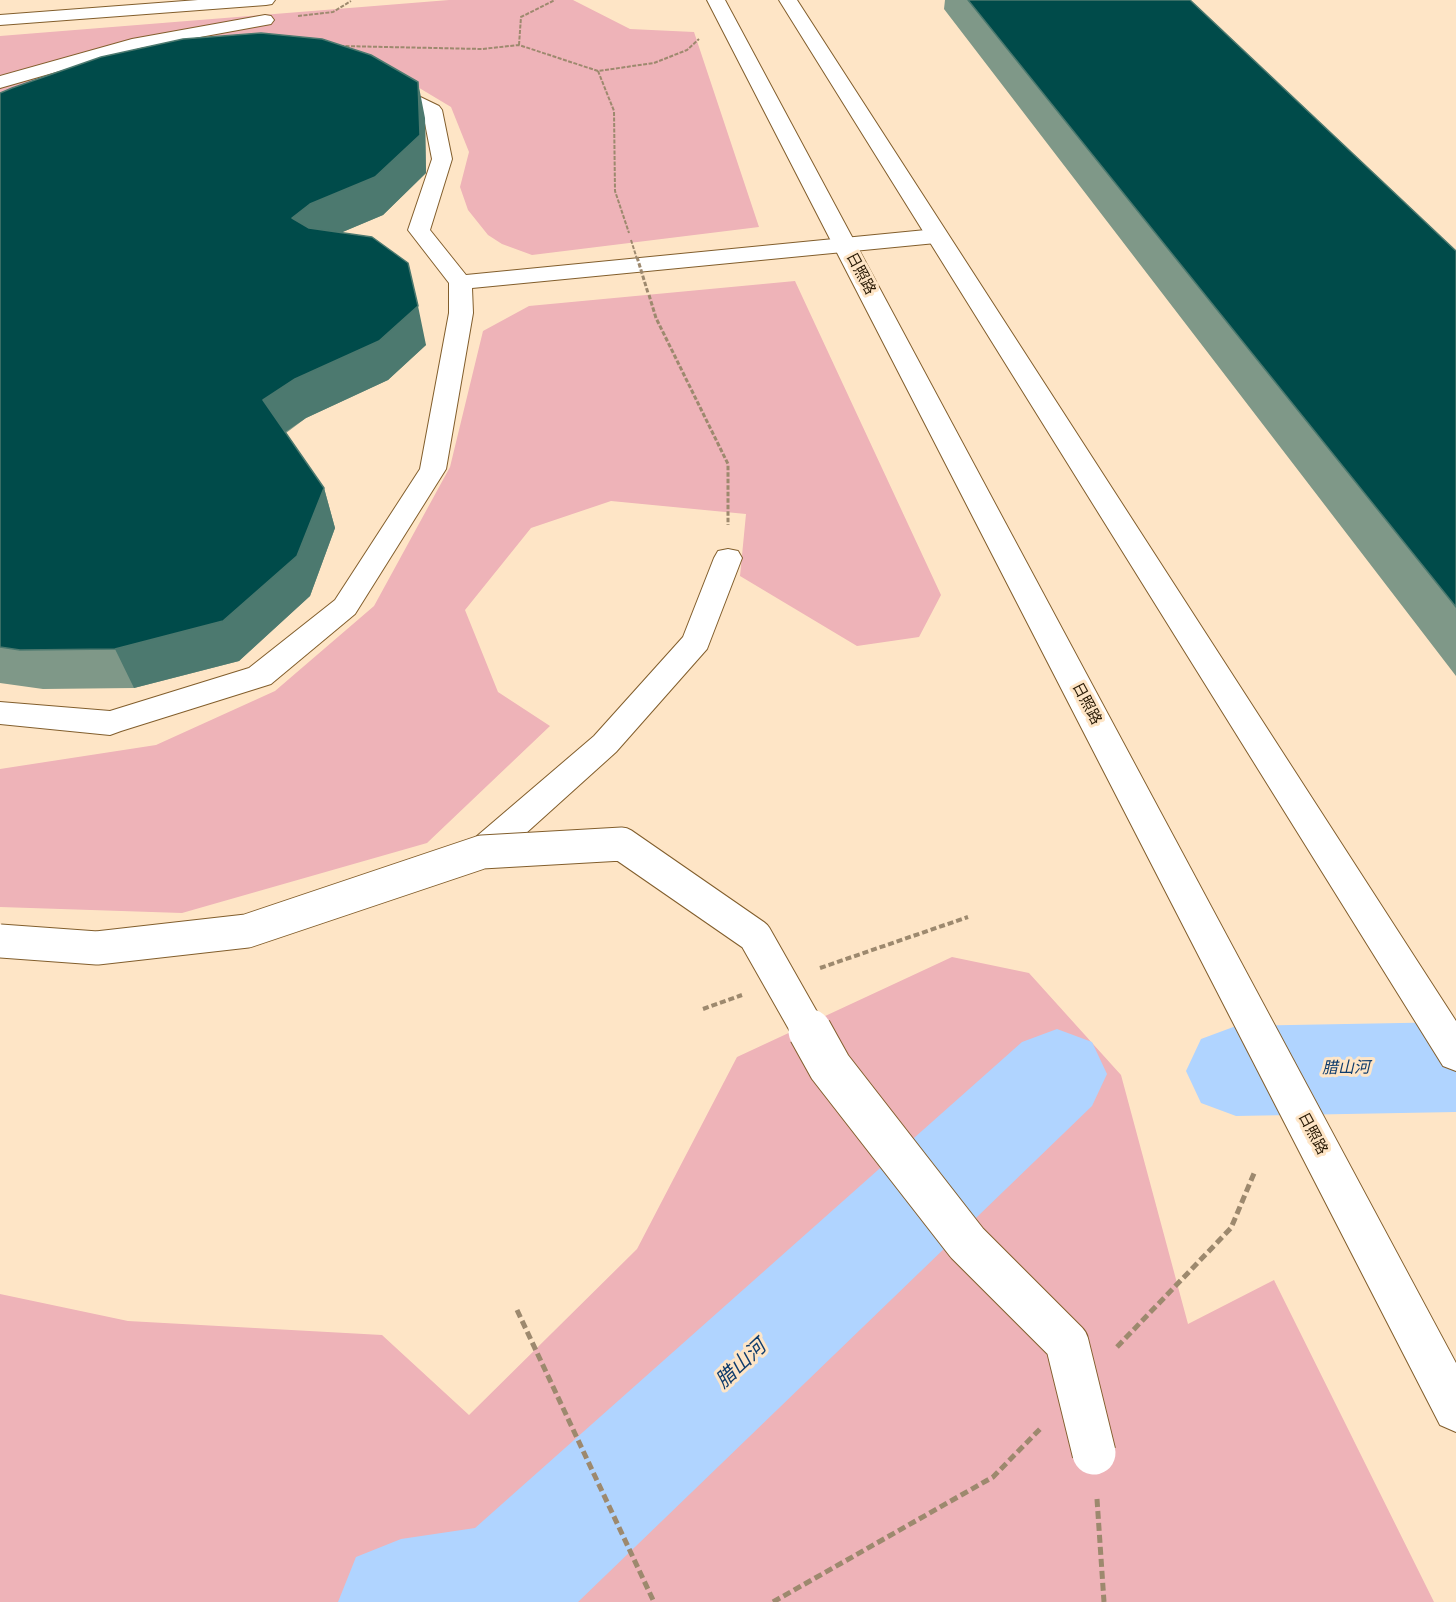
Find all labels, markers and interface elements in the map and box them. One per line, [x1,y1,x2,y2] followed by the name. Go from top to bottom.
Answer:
[841,250,879,298] street label: 日照路
[1067,680,1105,728] street label: 日照路
[1322,1059,1370,1079] water label: 腊山河
[1293,1110,1331,1158] street label: 日照路
[712,1336,772,1394] water label: 腊山河

